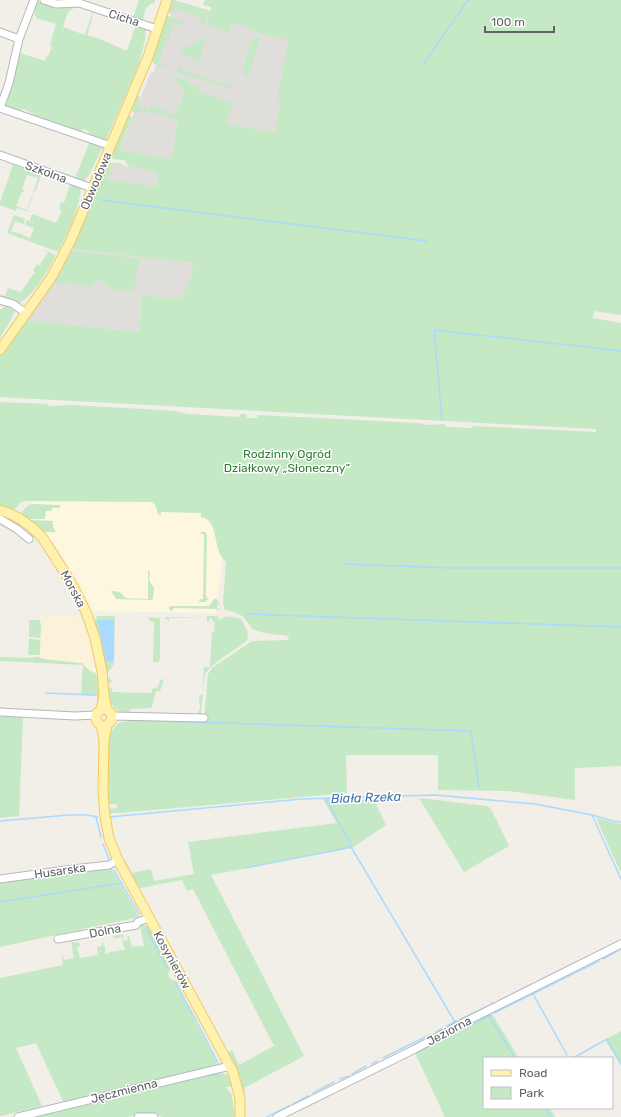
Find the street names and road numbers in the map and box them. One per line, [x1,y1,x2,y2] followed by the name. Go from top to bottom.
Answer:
[107,6,141,30] street label: Cicha
[78,150,114,212] street label: Obwodowa
[23,158,69,186] street label: Szkolna
[57,568,89,610] street label: Morska
[33,860,87,882] street label: Husarska
[88,921,122,941] street label: Dolna
[150,929,194,992] street label: Kosynierów
[424,1013,474,1049] street label: Jeziorna
[89,1076,159,1106] street label: Jęczmienna

